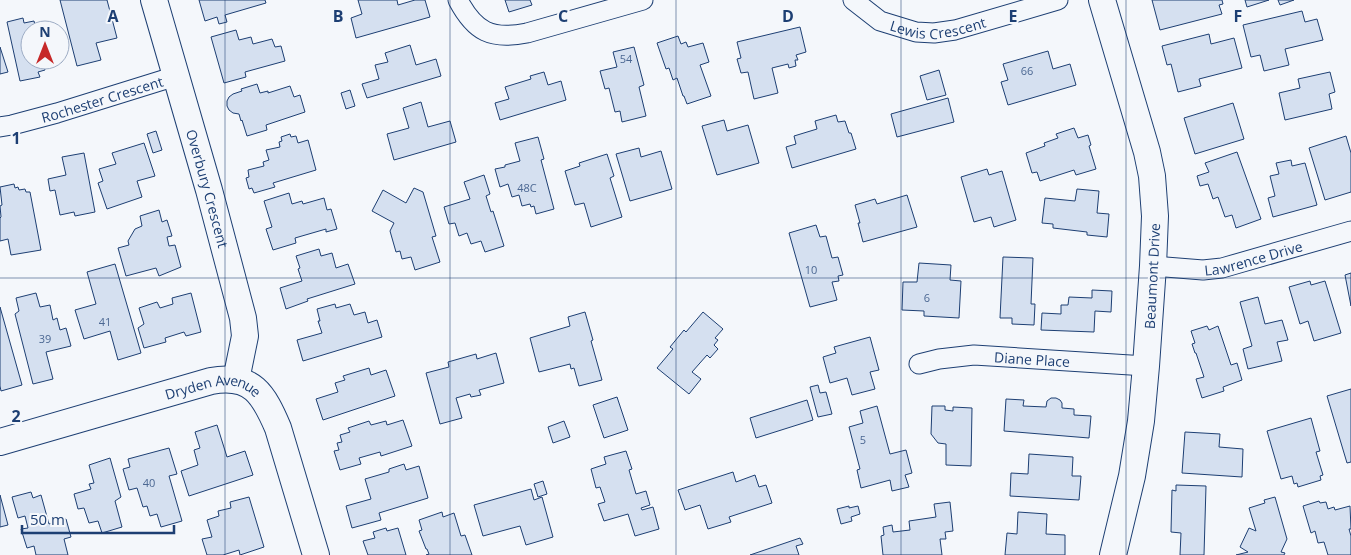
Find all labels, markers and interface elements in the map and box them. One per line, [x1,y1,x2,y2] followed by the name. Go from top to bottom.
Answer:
[107,5,119,27] text: A
[333,5,343,27] text: B
[558,5,568,27] text: C
[782,5,794,27] text: D
[1009,5,1018,27] text: E
[1234,5,1242,27] text: F
[888,12,988,43] street label: Lewis Crescent
[20,20,70,70] north arrow
[39,22,51,41] text: N
[620,51,633,66] house number: 54
[1021,63,1033,78] house number: 66
[39,71,165,126] street label: Rochester Crescent
[11,127,21,149] text: 1
[182,127,233,250] street label: Overbury Crescent
[517,180,537,195] house number: 48C
[1140,222,1164,329] street label: Beaumont Drive
[1203,236,1305,279] street label: Lawrence Drive
[805,262,817,277] house number: 10
[924,290,930,305] house number: 6
[99,314,111,329] house number: 41
[39,331,51,346] house number: 39
[994,347,1071,371] street label: Diane Place
[162,370,266,403] text: Dryden Avenue
[161,389,261,407] street label: Dryden Avenue
[11,405,21,427] text: 2
[860,432,866,447] house number: 5
[143,475,155,490] house number: 40
[22,502,175,534] scale bar
[30,509,65,529] text: 50 m

